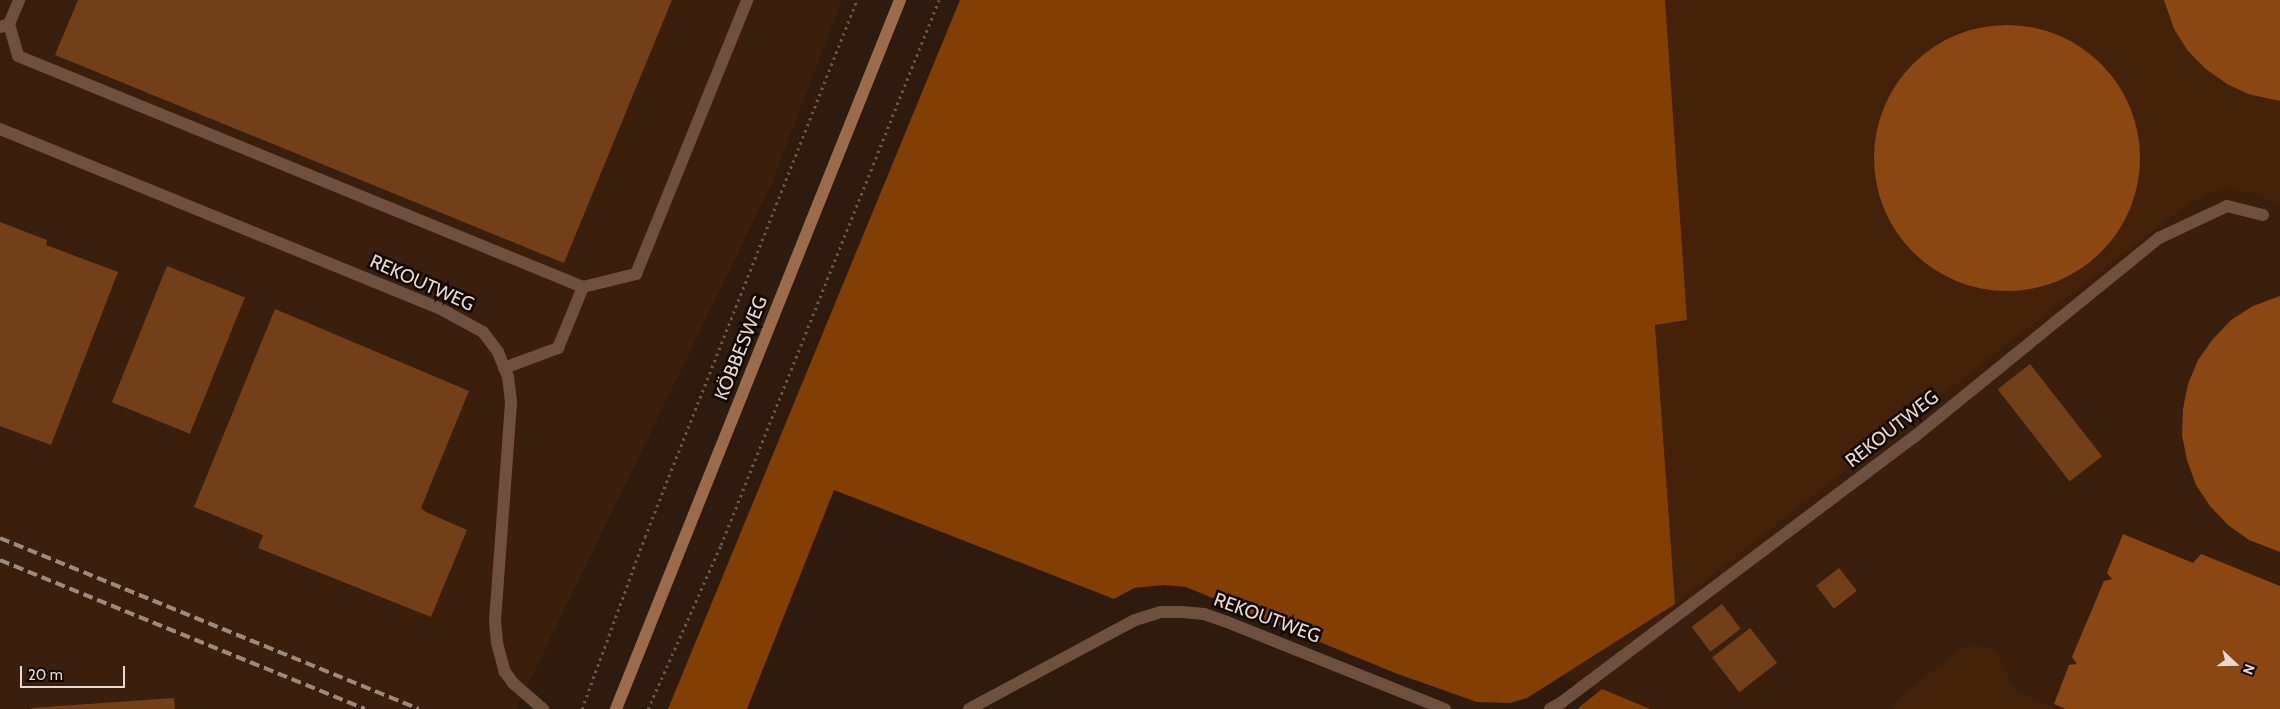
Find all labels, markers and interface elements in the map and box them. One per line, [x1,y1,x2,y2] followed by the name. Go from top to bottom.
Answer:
[366,250,478,316] street label: REKOUTWEG
[710,293,772,403] street label: KÖBBESWEG
[1841,386,1943,472] street label: REKOUTWEG
[1211,588,1323,648] street label: REKOUTWEG
[2210,639,2260,689] north arrow
[22,656,128,688] scale bar
[2239,662,2259,677] text: N
[28,666,63,684] text: 20 m

